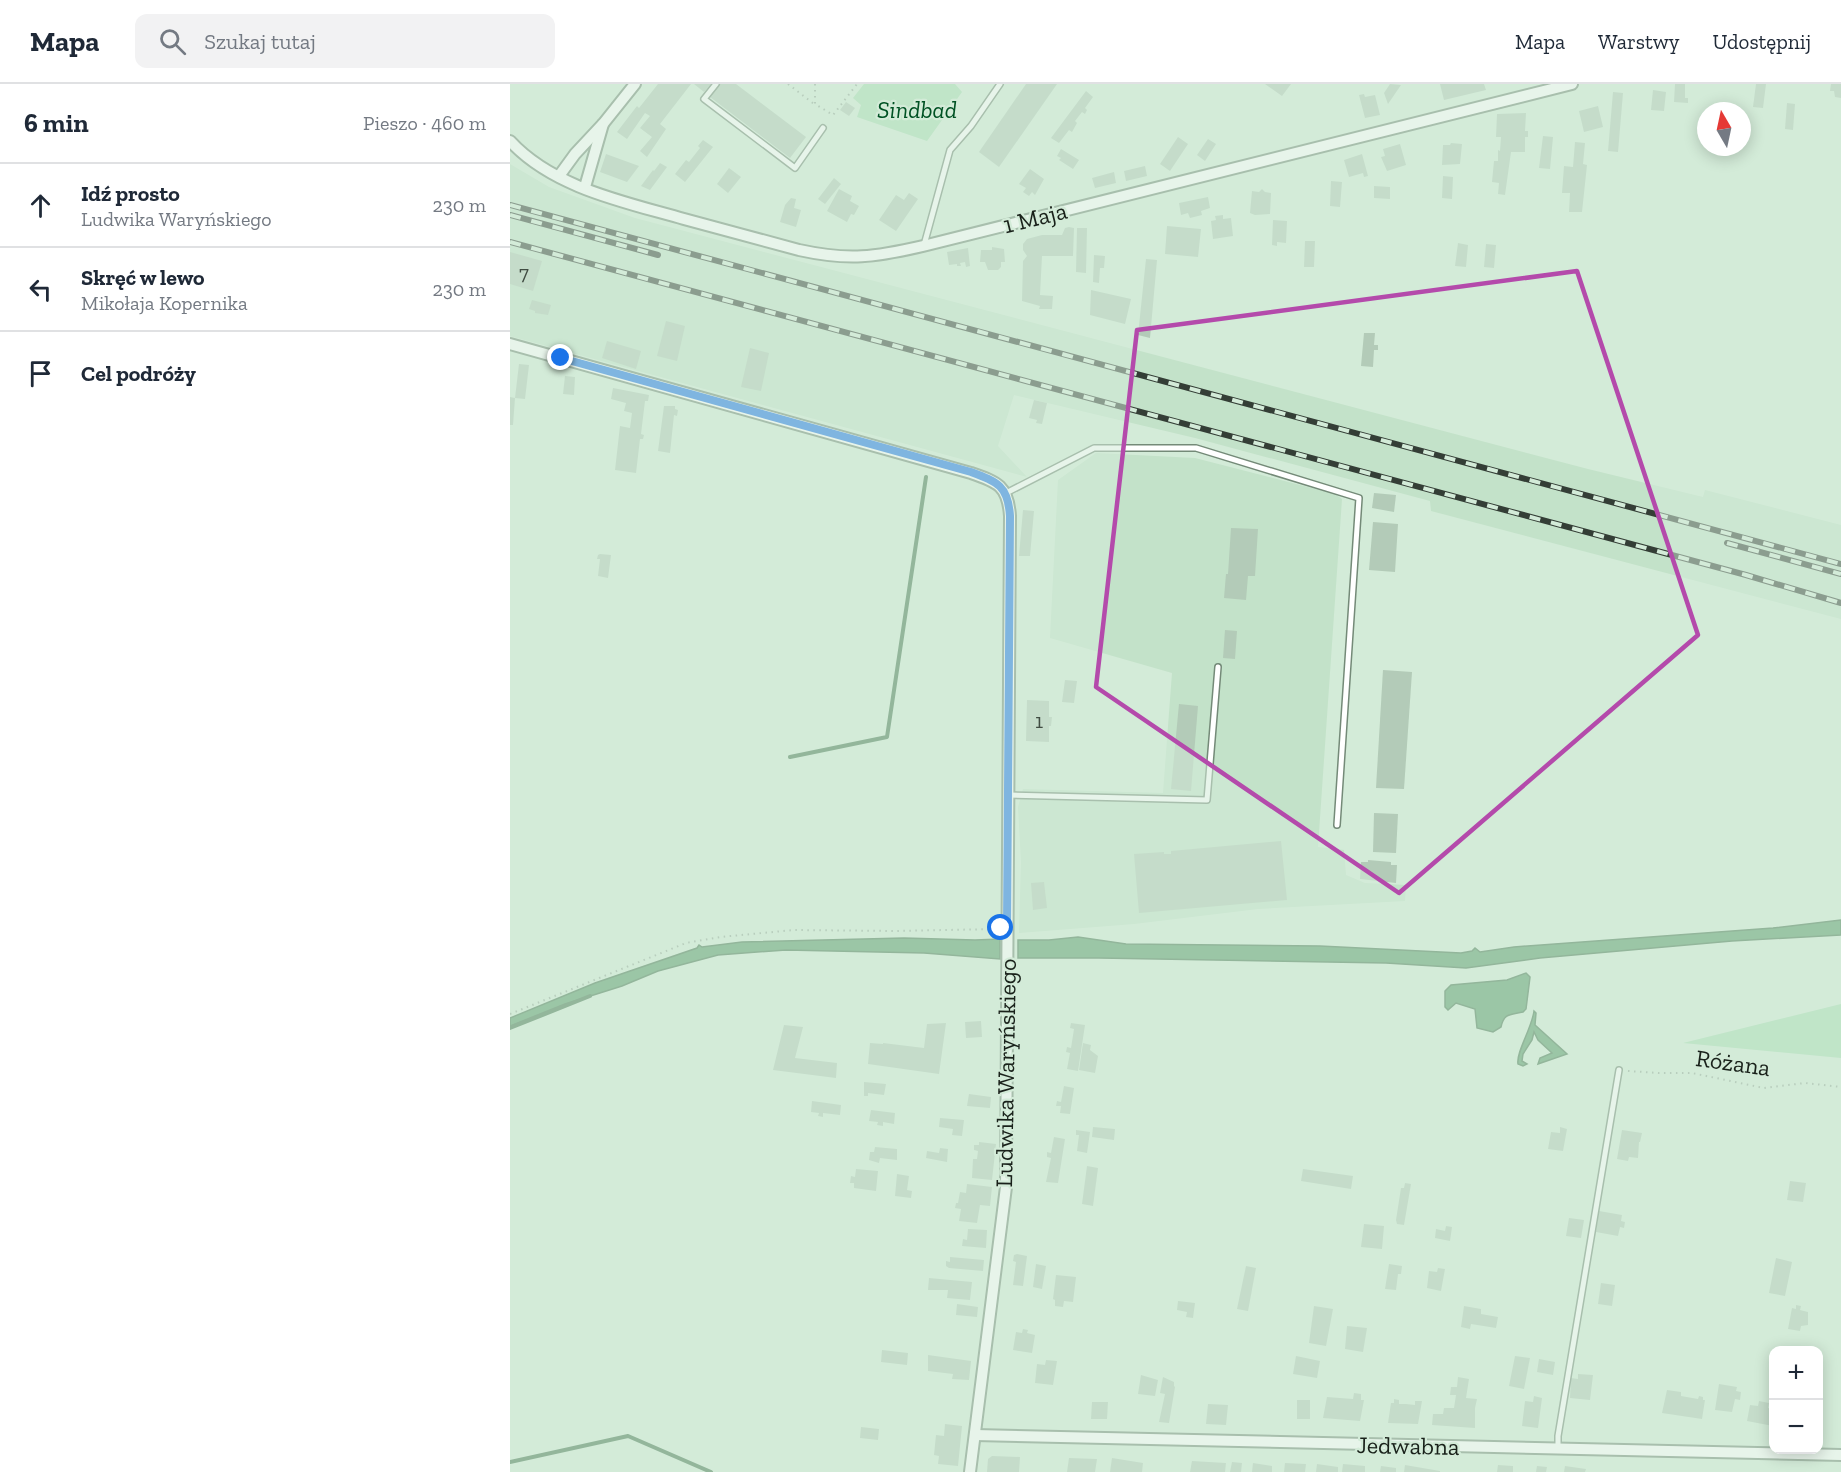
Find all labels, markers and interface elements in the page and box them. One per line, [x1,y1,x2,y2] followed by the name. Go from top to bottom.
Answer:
[135,14,555,68] search box
[30,25,99,58] text: Mapa
[156,25,189,58] icon: search
[204,28,316,55] text: Szukaj tutaj
[1515,29,1565,54] text: Mapa
[1598,29,1680,54] text: Warstwy
[1713,29,1811,54] text: Udostępnij
[877,95,957,124] park label: Sindbad
[1697,102,1751,156] north arrow
[24,107,89,139] text: 6 min
[363,111,486,135] text: Pieszo · 460 m
[81,180,180,207] text: Idź prosto
[24,189,57,222] icon: ahead
[433,193,486,217] text: 230 m
[1000,196,1070,239] street label: 1 Maja
[81,207,272,231] text: Ludwika Waryńskiego
[519,260,529,285] house number: 7
[81,264,205,291] text: Skręć w lewo
[24,273,57,306] icon: left
[433,277,486,301] text: 230 m
[81,291,248,315] text: Mikołaja Kopernika
[547,344,573,370] route end
[24,357,57,390] icon: arrive
[81,360,196,387] text: Cel podróży
[1035,708,1043,733] house number: 1
[987,914,1013,940] route start
[989,958,1022,1188] street label: Ludwika Waryńskiego
[1694,1043,1773,1082] street label: Różana
[1769,1346,1823,1454] map controls
[1769,1346,1823,1400] button: +
[1769,1400,1823,1454] button: −
[1356,1430,1460,1461] street label: Jedwabna

